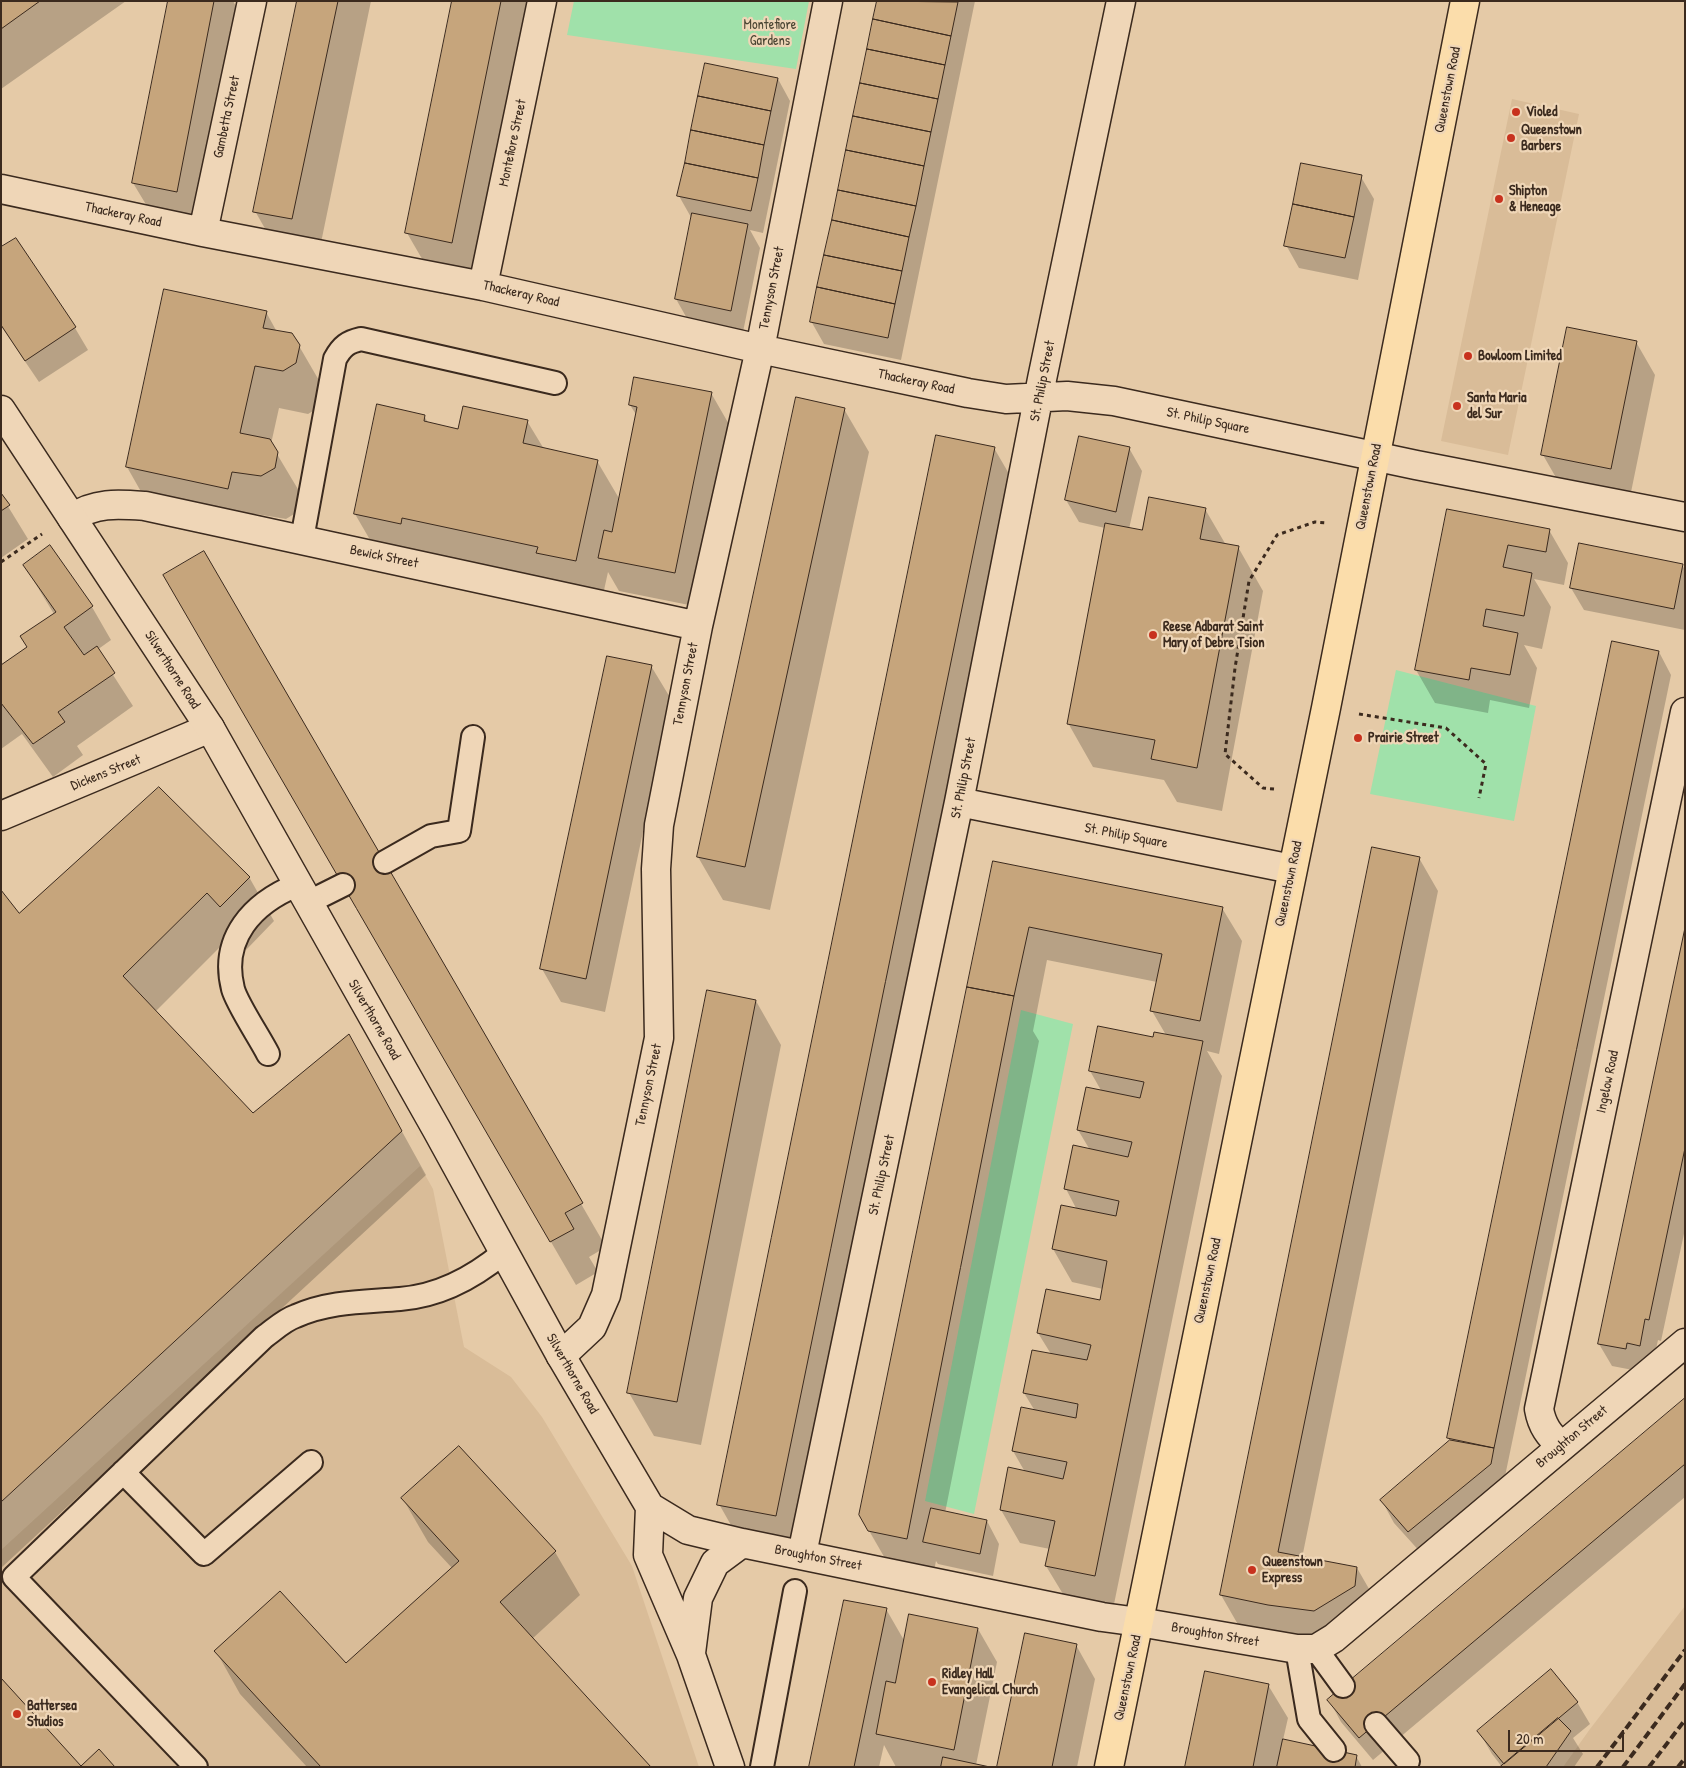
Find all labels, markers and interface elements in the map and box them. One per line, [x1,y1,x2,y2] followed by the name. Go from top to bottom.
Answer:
[744,17,796,49] park label: Montefiore Gardens
[1431,46,1465,134] street label: Queenstown Road
[210,74,244,160] street label: Gambetta Street
[496,98,530,188] street label: Montefiore Street
[1526,104,1557,120] place label: Violed
[1510,106,1522,118] marker: Violed
[1521,122,1582,154] place label: Queenstown Barbers
[1505,132,1517,144] marker: Queenstown Barbers
[1509,183,1561,216] place label: Shipton & Heneage
[1493,193,1505,205] marker: Shipton & Heneage
[83,199,163,231] street label: Thackeray Road
[756,245,788,331] street label: Tennyson Street
[481,277,561,311] street label: Thackeray Road
[1027,339,1059,423] street label: St. Philip Street
[1478,348,1562,364] place label: Bowloom Limited
[1462,350,1474,362] marker: Bowloom Limited
[876,366,956,398] street label: Thackeray Road
[1467,390,1527,422] place label: Santa Maria del Sur
[1451,400,1463,412] marker: Santa Maria del Sur
[1165,404,1251,438] street label: St. Philip Square
[1352,443,1386,531] street label: Queenstown Road
[348,542,420,572] street label: Bewick Street
[1163,619,1264,652] place label: Reese Adbarat Saint Mary of Debre Tsion
[141,628,203,712] street label: Silverthorne Road
[1147,629,1159,641] marker: Reese Adbarat Saint Mary of Debre Tsion
[670,641,702,727] street label: Tennyson Street
[1368,730,1439,746] place label: Prairie Street
[1352,732,1364,744] marker: Prairie Street
[948,736,980,820] street label: St. Philip Street
[68,751,144,795] street label: Dickens Street
[1083,820,1169,852] street label: St. Philip Square
[1272,840,1306,928] street label: Queenstown Road
[344,977,404,1063] street label: Silverthorne Road
[632,1042,666,1128] street label: Tennyson Street
[1593,1049,1623,1115] street label: Ingelow Road
[865,1133,899,1217] street label: St. Philip Street
[1191,1237,1225,1325] street label: Queenstown Road
[542,1331,602,1417] street label: Silverthorne Road
[1533,1402,1611,1472] street label: Broughton Street
[773,1541,863,1575] street label: Broughton Street
[1262,1554,1323,1586] place label: Queenstown Express
[1246,1564,1258,1576] marker: Queenstown Express
[1170,1619,1260,1651] street label: Broughton Street
[1111,1634,1145,1722] street label: Queenstown Road
[942,1666,1038,1698] place label: Ridley Hall Evangelical Church
[926,1676,938,1688] marker: Ridley Hall Evangelical Church
[27,1698,77,1730] place label: Battersea Studios
[11,1708,23,1720] marker: Battersea Studios
[1511,1720,1627,1752] scale bar
[1516,1728,1543,1749] text: 20 m

